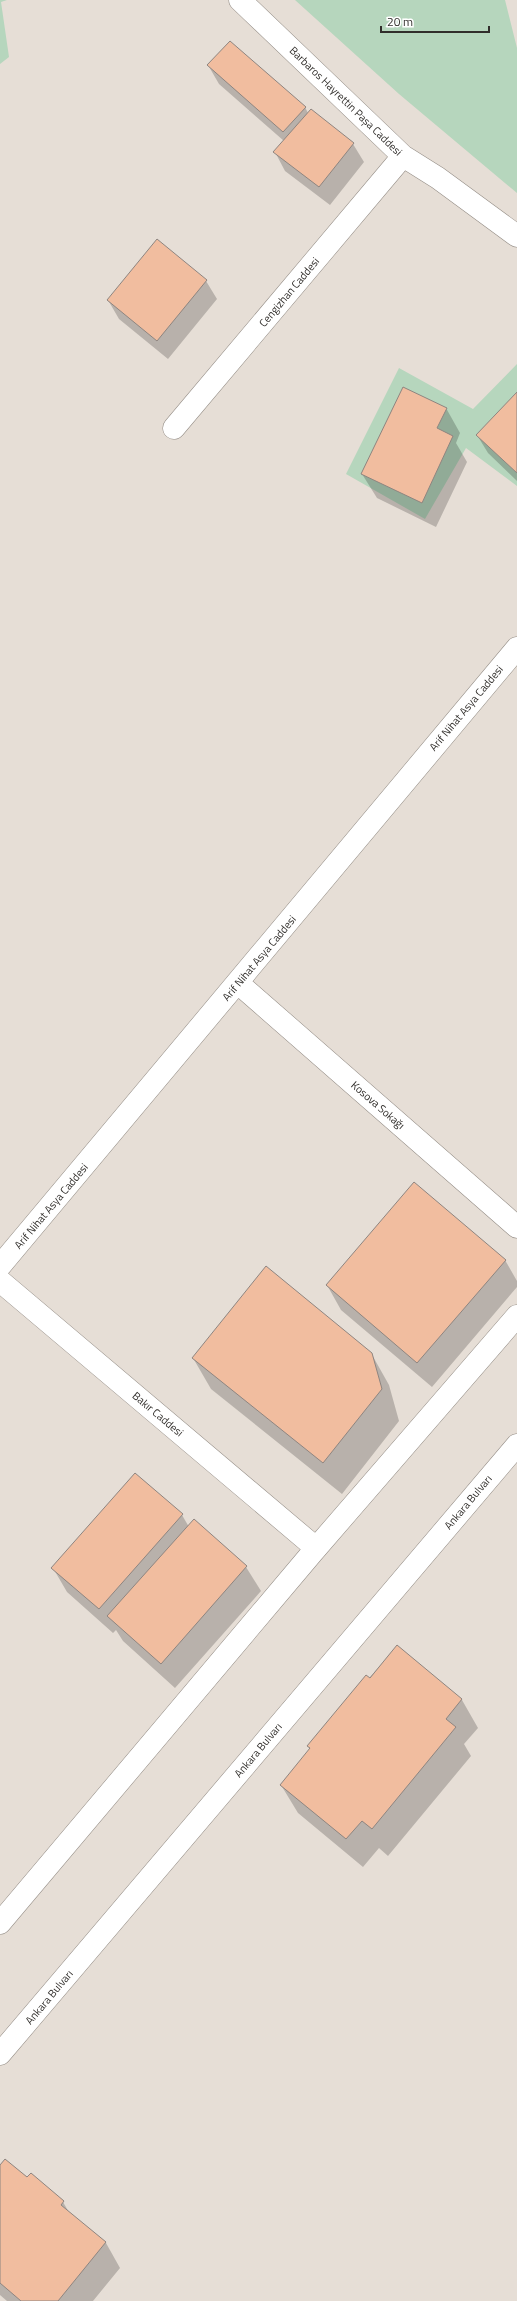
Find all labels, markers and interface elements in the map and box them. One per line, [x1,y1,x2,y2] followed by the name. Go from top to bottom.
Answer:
[381,8,489,34] scale bar
[387,12,413,31] text: 20 m
[286,43,406,159] street label: Barbaros Hayrettin Paşa Caddesi
[255,254,323,330] street label: Cengizhan Caddesi
[425,662,507,754] street label: Arif Nihat Asya Caddesi
[218,912,300,1004] street label: Arif Nihat Asya Caddesi
[348,1077,408,1133] street label: Kosova Sokağı
[10,1160,92,1252] street label: Arif Nihat Asya Caddesi
[129,1388,187,1440] street label: Bakır Caddesi
[440,1471,496,1533] street label: Ankara Bulvarı
[230,1719,286,1781] street label: Ankara Bulvarı
[21,1966,77,2028] street label: Ankara Bulvarı

